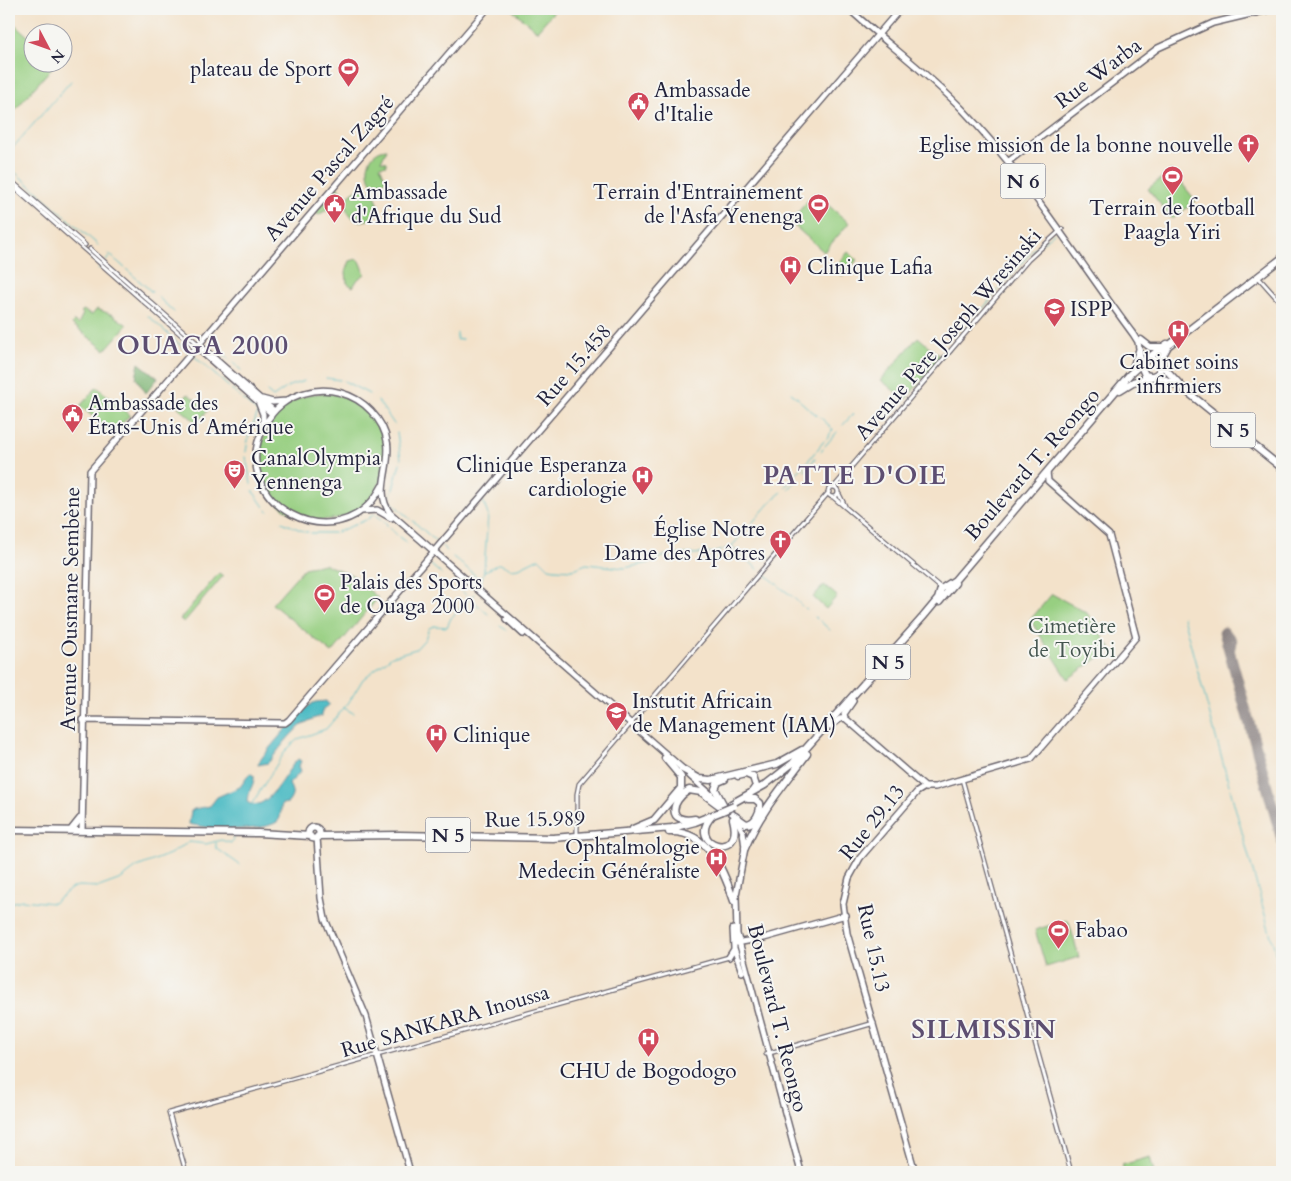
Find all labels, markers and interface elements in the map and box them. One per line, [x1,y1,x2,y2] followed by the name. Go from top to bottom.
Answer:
[22,22,72,72] north arrow
[1049,31,1148,116] street label: Rue Warba
[46,45,69,67] text: N
[190,55,332,84] place label: plateau de Sport
[336,57,360,88] sports icon: plateau de Sport
[654,76,751,129] place label: Ambassade d'Italie
[258,89,401,248] street label: Avenue Pascal Zagré
[626,90,650,121] public building icon: Ambassade d'Italie
[919,131,1233,160] place label: Eglise mission de la bonne nouvelle
[1237,133,1261,164] church icon: Eglise mission de la bonne nouvelle
[1000,164,1046,198] road number: N 6
[1160,164,1184,195] sports icon: Terrain de football Paagla Yiri
[351,178,501,231] place label: Ambassade d'Afrique du Sud
[593,178,803,231] place label: Terrain d'Entrainement de l'Asfa Yenenga
[323,192,347,223] public building icon: Ambassade d'Afrique du Sud
[807,192,831,223] sports icon: Terrain d'Entrainement de l'Asfa Yenenga
[1089,194,1255,247] place label: Terrain de football Paagla Yiri
[848,222,1048,446] street label: Avenue Père Joseph Wresinski
[807,253,933,282] place label: Clinique Lafia
[779,255,803,286] hospital icon: Clinique Lafia
[1070,295,1113,324] place label: ISPP
[1042,297,1066,328] school or university icon: ISPP
[531,318,618,413] street label: Rue 15.458
[1167,318,1191,349] hospital icon: Cabinet soins infirmiers
[117,328,289,363] district label: OUAGA 2000
[1119,348,1239,401] place label: Cabinet soins infirmiers
[958,382,1107,547] street label: Boulevard T. Reongo
[88,389,294,442] place label: Ambassade des États-Unis d´Amérique
[60,403,84,434] public building icon: Ambassade des États-Unis d´Amérique
[1210,412,1256,448] road number: N 5
[251,444,381,497] place label: CanalOlympia Yennenga
[456,451,627,504] place label: Clinique Esperanza cardiologie
[223,458,247,489] theatre icon: CanalOlympia Yennenga
[763,458,947,493] district label: PATTE D'OIE
[631,465,655,496] hospital icon: Clinique Esperanza cardiologie
[54,487,87,731] street label: Avenue Ousmane Sembène
[604,515,765,568] place label: Église Notre Dame des Apôtres
[769,529,793,560] church icon: Église Notre Dame des Apôtres
[340,568,482,621] place label: Palais des Sports de Ouaga 2000
[312,582,336,613] sports icon: Palais des Sports de Ouaga 2000
[1028,612,1116,665] park label: Cimetière de Toyibi
[866,644,910,680] road number: N 5
[632,687,836,740] place label: Instutit Africain de Management (IAM)
[604,701,628,732] school or university icon: Instutit Africain de Management (IAM)
[453,721,530,750] place label: Clinique
[425,723,449,754] hospital icon: Clinique
[833,778,912,866] street label: Rue 29.13
[485,804,586,835] street label: Rue 15.989
[426,818,470,852] road number: N 5
[518,833,700,886] place label: Ophtalmologie Medecin Généraliste
[704,847,728,878] hospital icon: Ophtalmologie Medecin Généraliste
[850,901,897,995] street label: Rue 15.13
[1075,916,1128,945] place label: Fabao
[1047,918,1071,949] sports icon: Fabao
[740,921,815,1115] street label: Boulevard T. Reongo
[338,978,553,1065] street label: Rue SANKARA Inoussa
[911,1012,1057,1047] district label: SILMISSIN
[636,1027,660,1058] hospital icon: CHU de Bogodogo
[559,1057,737,1086] place label: CHU de Bogodogo

